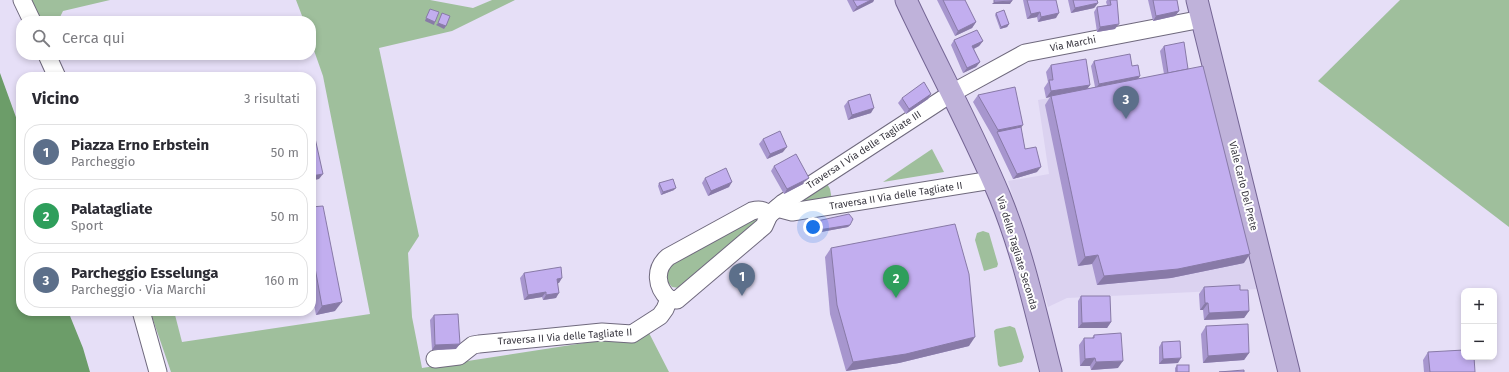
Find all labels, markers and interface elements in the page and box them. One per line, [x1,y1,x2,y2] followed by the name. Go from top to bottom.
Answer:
[16,16,316,60] search box
[30,27,52,49] icon: search
[62,29,125,47] text: Cerca qui
[1049,34,1097,54] street label: Via Marchi
[1113,86,1139,119] pin: 3
[32,88,79,109] text: Vicino
[244,91,300,106] text: 3 risultati
[804,108,924,192] street label: Traversa I Via delle Tagliate III
[71,136,209,154] text: Piazza Erno Erbstein
[1226,140,1260,232] street label: Viale Carlo Del Prete
[43,145,49,160] text: 1
[271,145,299,160] text: 50 m
[71,154,135,169] text: Parcheggio
[829,180,963,212] street label: Traversa II Via delle Tagliate II
[994,195,1040,311] street label: Via delle Tagliate Seconda
[71,200,153,218] text: Palatagliate
[43,209,49,224] text: 2
[271,209,299,224] text: 50 m
[803,217,823,237] your location
[71,218,103,233] text: Sport
[729,263,755,296] pin: 1
[71,264,219,282] text: Parcheggio Esselunga
[883,265,909,298] pin: 2
[43,273,49,288] text: 3
[265,273,299,288] text: 160 m
[71,282,206,297] text: Parcheggio · Via Marchi
[1461,288,1497,360] map controls
[1461,288,1497,324] button: +
[1461,324,1497,360] button: −
[497,326,633,348] street label: Traversa II Via delle Tagliate II

